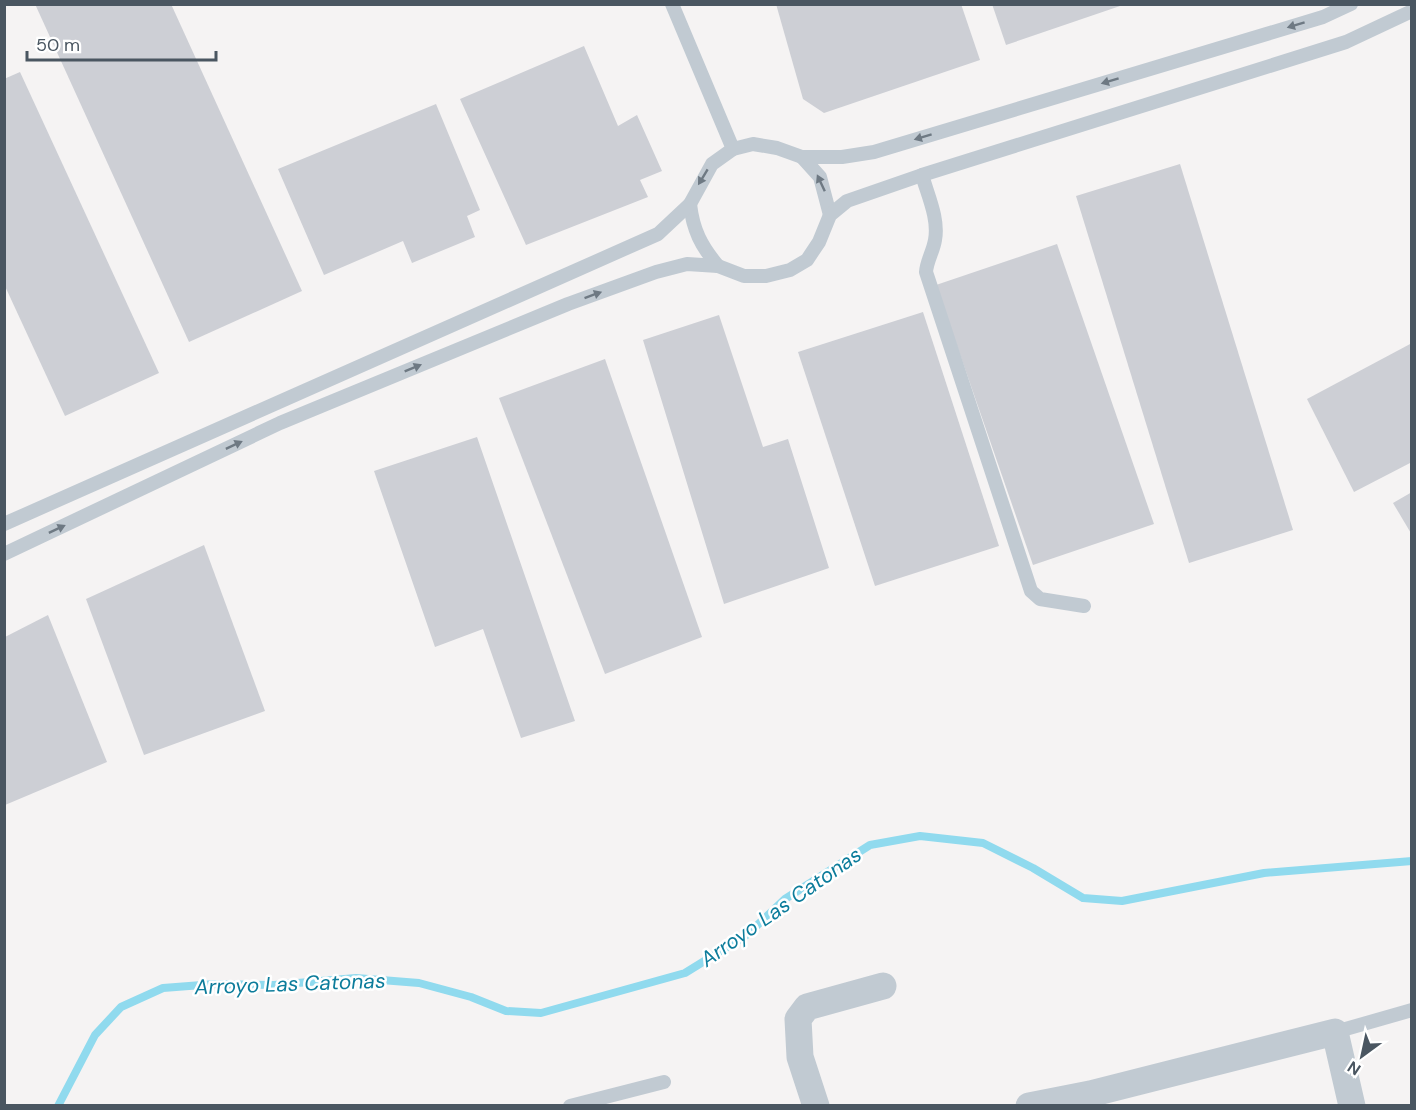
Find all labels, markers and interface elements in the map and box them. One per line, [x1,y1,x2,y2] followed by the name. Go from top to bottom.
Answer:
[1287,21,1305,30] one-way arrow
[27,24,216,62] scale bar
[36,33,80,57] text: 50 m
[1100,77,1118,86] one-way arrow
[914,133,932,142] one-way arrow
[698,169,709,186] one-way arrow
[817,175,826,192] one-way arrow
[584,289,602,299] one-way arrow
[404,363,422,373] one-way arrow
[225,441,242,450] one-way arrow
[49,524,66,533] one-way arrow
[694,841,867,974] water label: Arroyo Las Catonas
[193,967,386,1001] water label: Arroyo Las Catonas
[1332,1026,1392,1086] north arrow
[1343,1056,1365,1080] text: N

